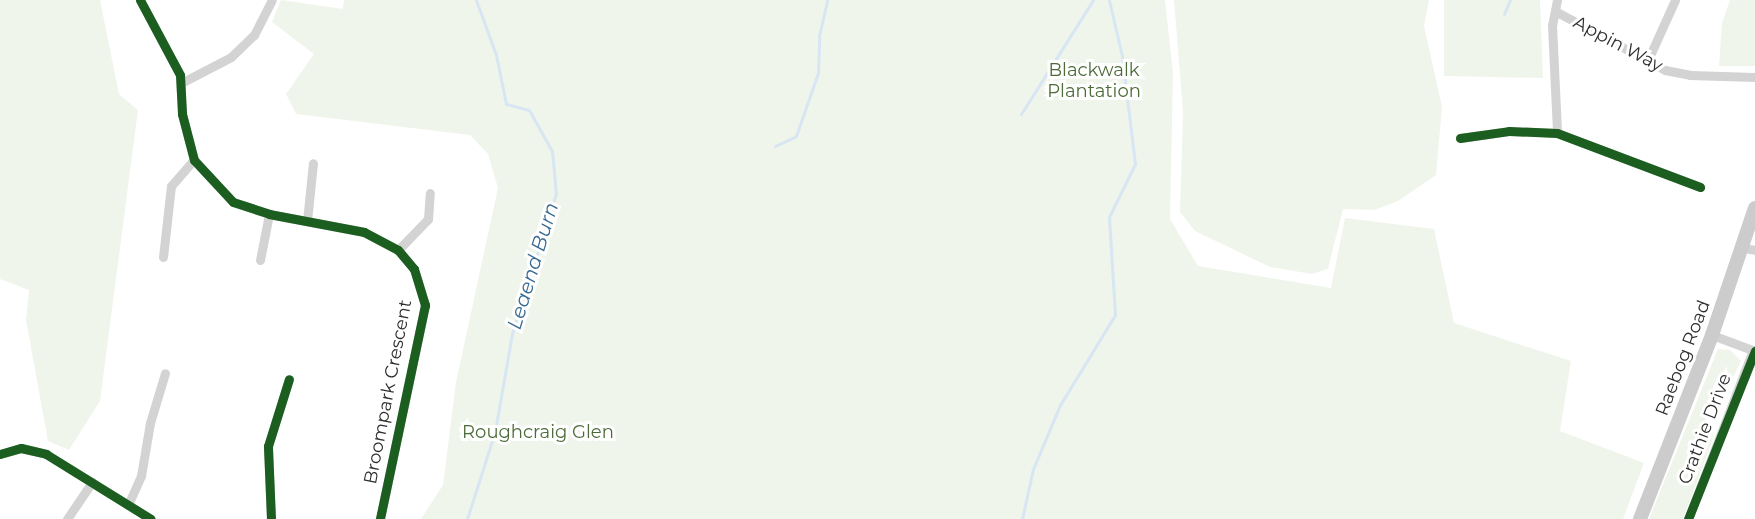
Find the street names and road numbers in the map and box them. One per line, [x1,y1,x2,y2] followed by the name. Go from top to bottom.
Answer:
[1570,11,1666,77] street label: Appin Way
[1651,297,1715,419] street label: Raebog Road
[360,298,416,486] street label: Broompark Crescent
[1674,371,1736,487] street label: Crathie Drive

